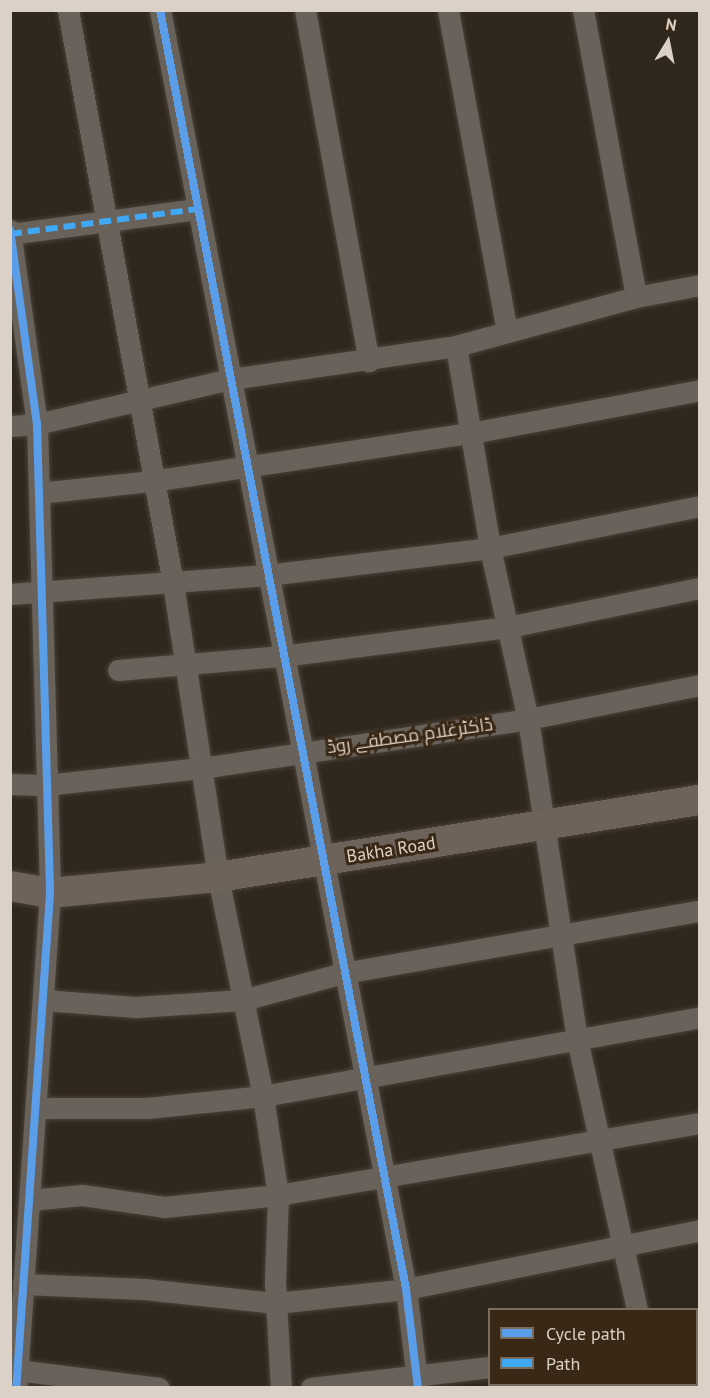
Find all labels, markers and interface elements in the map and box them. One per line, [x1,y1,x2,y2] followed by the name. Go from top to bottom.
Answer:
[638,12,698,72] north arrow
[664,14,678,35] text: N
[326,714,494,758] street label: ڈاکٹرغلام مصطفے روڈ
[345,832,437,868] street label: Bakha Road
[488,1308,698,1386] legend
[546,1322,626,1345] text: Cycle path
[546,1352,580,1375] text: Path

